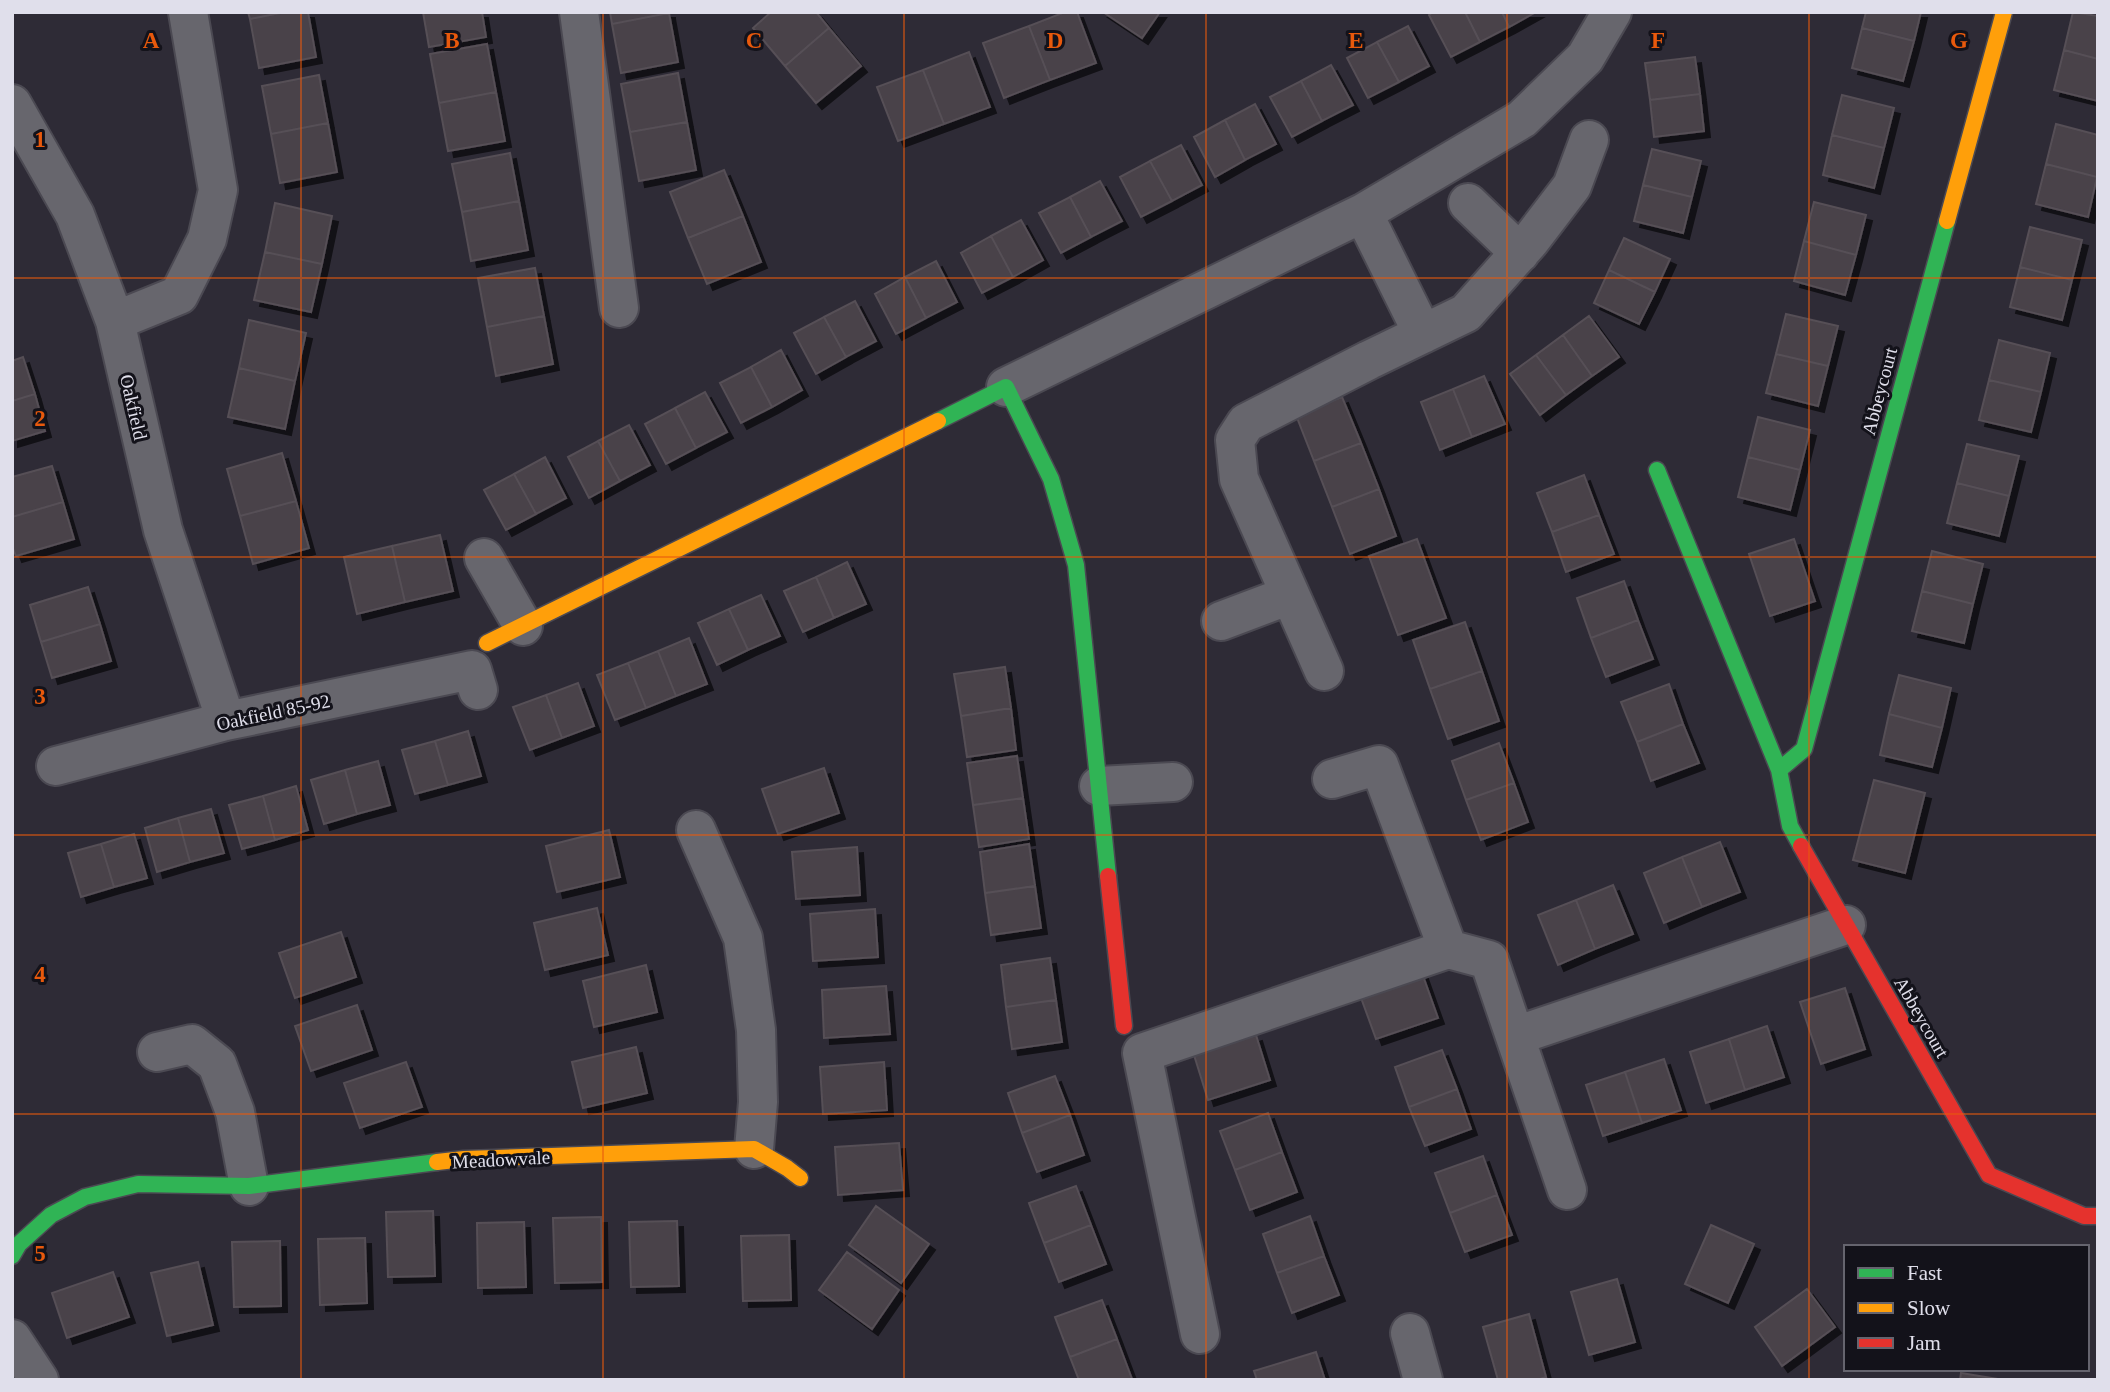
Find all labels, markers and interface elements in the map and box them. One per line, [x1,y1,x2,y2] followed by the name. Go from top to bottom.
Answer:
[143,28,160,53] text: A
[444,28,460,53] text: B
[746,28,762,53] text: C
[1047,28,1063,53] text: D
[1348,28,1364,53] text: E
[1651,28,1665,53] text: F
[1950,28,1968,53] text: G
[34,127,46,152] text: 1
[1858,344,1901,437] street label: Abbeycourt
[116,372,151,442] street label: Oakfield
[34,406,46,431] text: 2
[34,684,46,709] text: 3
[214,690,332,735] street label: Oakfield 85-92
[34,962,46,987] text: 4
[1890,973,1953,1062] street label: Abbeycourt
[451,1146,551,1173] street label: Meadowvale
[34,1241,46,1266] text: 5
[1844,1245,2089,1371] legend
[1907,1261,1942,1285] text: Fast
[1907,1296,1951,1320] text: Slow
[1907,1331,1941,1355] text: Jam

